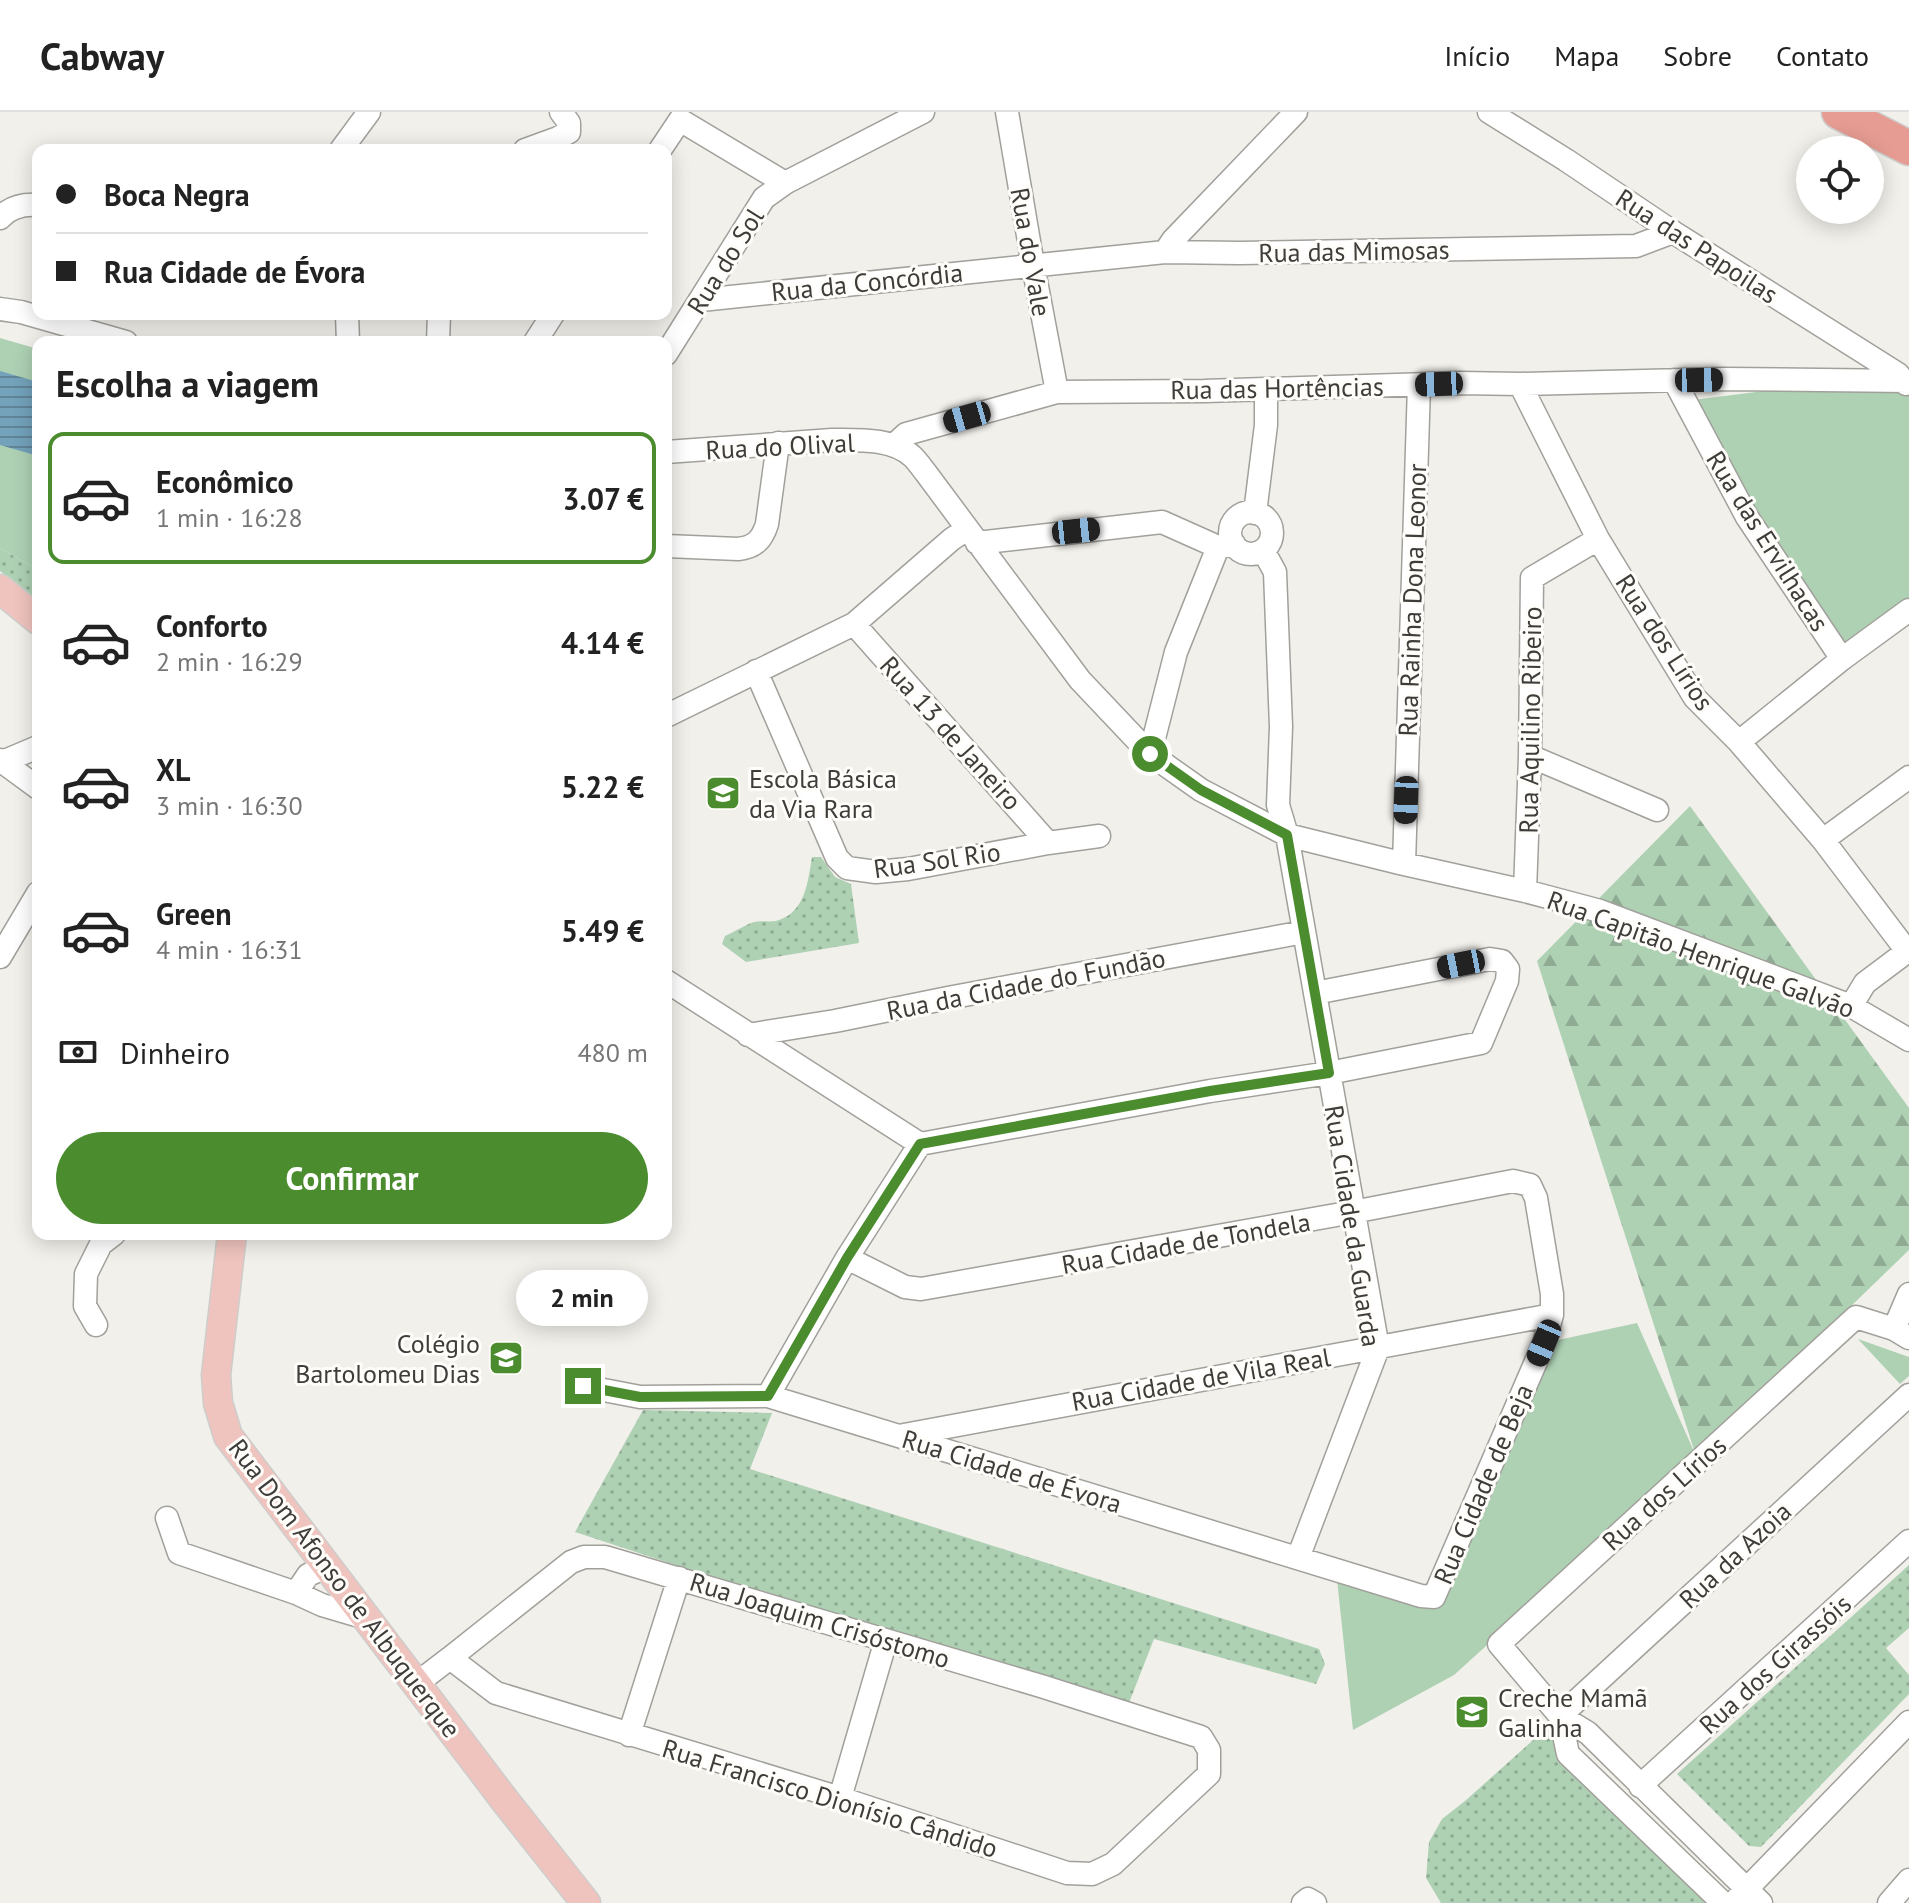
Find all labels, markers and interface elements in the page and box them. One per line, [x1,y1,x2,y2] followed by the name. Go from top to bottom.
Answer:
[40,31,164,80] text: Cabway
[1444,37,1510,74] text: Início
[1554,37,1619,74] text: Mapa
[1663,37,1732,74] text: Sobre
[1776,37,1869,74] text: Contato
[1796,136,1884,224] map controls
[1796,136,1884,224] button: locate
[104,175,250,214] text: Boca Negra
[1610,181,1784,311] street label: Rua das Papoilas
[1003,185,1059,319] street label: Rua do Vale
[679,201,771,320] street label: Rua do Sol
[1258,233,1450,269] street label: Rua das Mimosas
[104,252,365,291] text: Rua Cidade de Évora
[769,256,965,308] street label: Rua da Concórdia
[56,360,319,407] text: Escolha a viagem
[1675,368,1723,392] car
[1170,370,1384,406] street label: Rua das Hortências
[1415,371,1463,397] car
[941,399,993,435] car
[705,426,856,466] street label: Rua do Olival
[1699,445,1837,637] street label: Rua das Ervilhacas
[60,462,132,534] icon: car
[156,462,294,501] text: Econômico
[1391,463,1433,737] street label: Rua Rainha Dona Leonor
[563,479,644,518] text: 3.07 €
[156,501,303,534] text: 1 min · 16:28
[1051,517,1101,545] car
[1609,568,1721,716] street label: Rua dos Lírios
[60,606,132,678] icon: car
[156,606,268,645] text: Conforto
[1512,606,1548,834] street label: Rua Aquilino Ribeiro
[561,623,644,662] text: 4.14 €
[156,645,303,678] text: 2 min · 16:29
[873,649,1029,817] street label: Rua 13 de Janeiro
[1132,736,1168,772] route start
[60,750,132,822] icon: car
[156,750,190,789] text: XL
[749,762,897,825] place label: Escola Básica da Via Rara
[561,767,644,806] text: 5.22 €
[704,774,742,812] school or university icon: Escola Básica da Via Rara
[1393,776,1419,824] car
[156,789,303,822] text: 3 min · 16:30
[871,835,1003,885] street label: Rua Sol Rio
[1543,883,1859,1025] street label: Rua Capitão Henrique Galvão
[60,894,132,966] icon: car
[156,894,231,933] text: Green
[561,911,644,950] text: 5.49 €
[156,933,303,966] text: 4 min · 16:31
[884,941,1168,1027] street label: Rua da Cidade do Fundão
[1435,948,1487,980] car
[56,1030,100,1074] icon: cash
[120,1033,230,1072] text: Dinheiro
[577,1036,648,1069] text: 480 m
[1318,1103,1388,1349] street label: Rua Cidade da Guarda
[56,1132,648,1224] button: Confirmar
[1059,1205,1313,1281] street label: Rua Cidade de Tondela
[517,1270,649,1326] callout: 2 min
[550,1281,614,1314] text: 2 min
[1524,1316,1564,1370] car
[295,1327,480,1390] place label: Colégio Bartolomeu Dias
[487,1339,525,1377] school or university icon: Colégio Bartolomeu Dias
[1069,1340,1333,1418] street label: Rua Cidade de Vila Real
[565,1368,601,1404] route end
[1426,1379,1540,1589] street label: Rua Cidade de Beja
[898,1422,1126,1520] street label: Rua Cidade de Évora
[1595,1429,1733,1557] street label: Rua dos Lírios
[222,1432,468,1744] street label: Rua Dom Afonso de Albuquerque
[1672,1495,1798,1615] street label: Rua da Azoia
[686,1565,954,1675] street label: Rua Joaquim Crisóstomo
[1692,1587,1858,1741] street label: Rua dos Girassóis
[1498,1681,1648,1744] place label: Creche Mamã Galinha
[1453,1693,1491,1731] school or university icon: Creche Mamã Galinha
[658,1731,1002,1865] street label: Rua Francisco Dionísio Cândido

